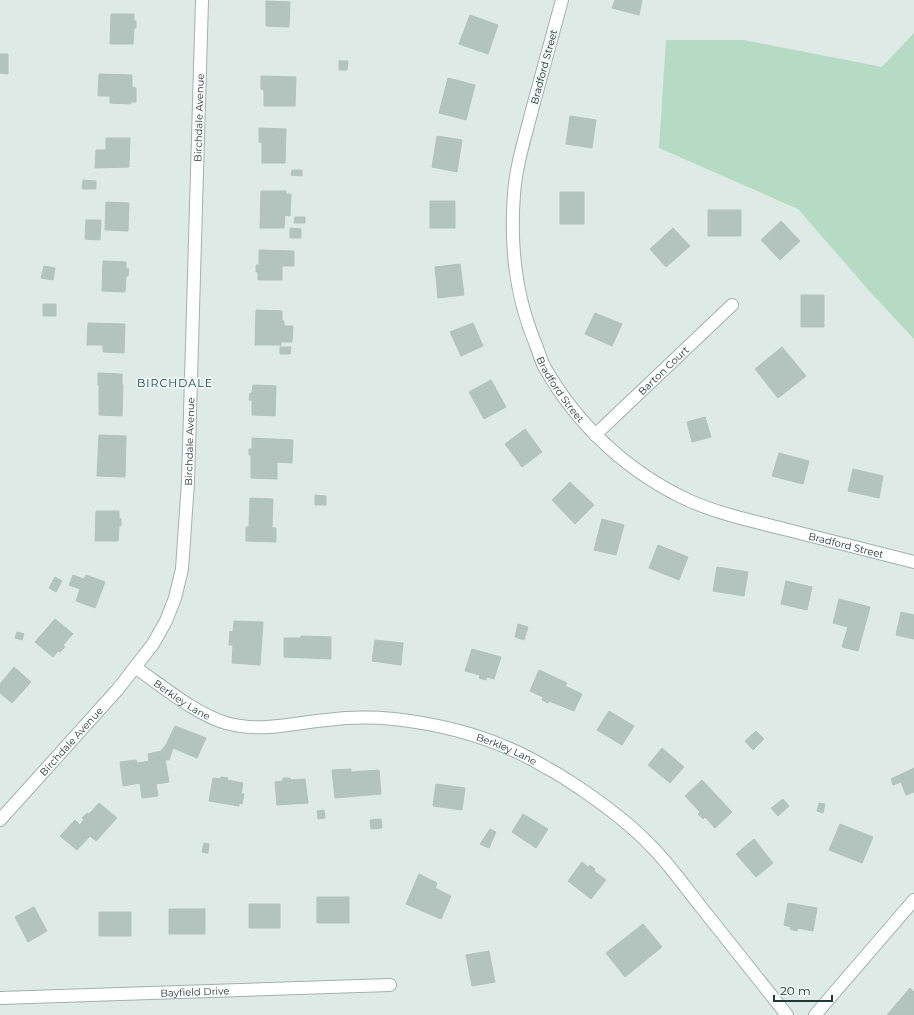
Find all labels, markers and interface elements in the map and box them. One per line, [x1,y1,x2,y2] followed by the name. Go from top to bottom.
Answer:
[528,28,560,106] street label: Bradford Street
[191,73,206,162] street label: Birchdale Avenue
[635,343,691,397] street label: Barton Court
[534,354,587,425] street label: Bradford Street
[137,376,213,390] district label: BIRCHDALE
[181,397,197,486] street label: Birchdale Avenue
[807,529,885,561] street label: Bradford Street
[151,676,213,723] street label: Berkley Lane
[37,704,105,778] street label: Birchdale Avenue
[475,730,539,767] street label: Berkley Lane
[774,977,832,1003] scale bar
[780,983,811,998] text: 20 m
[160,984,230,999] street label: Bayfield Drive

